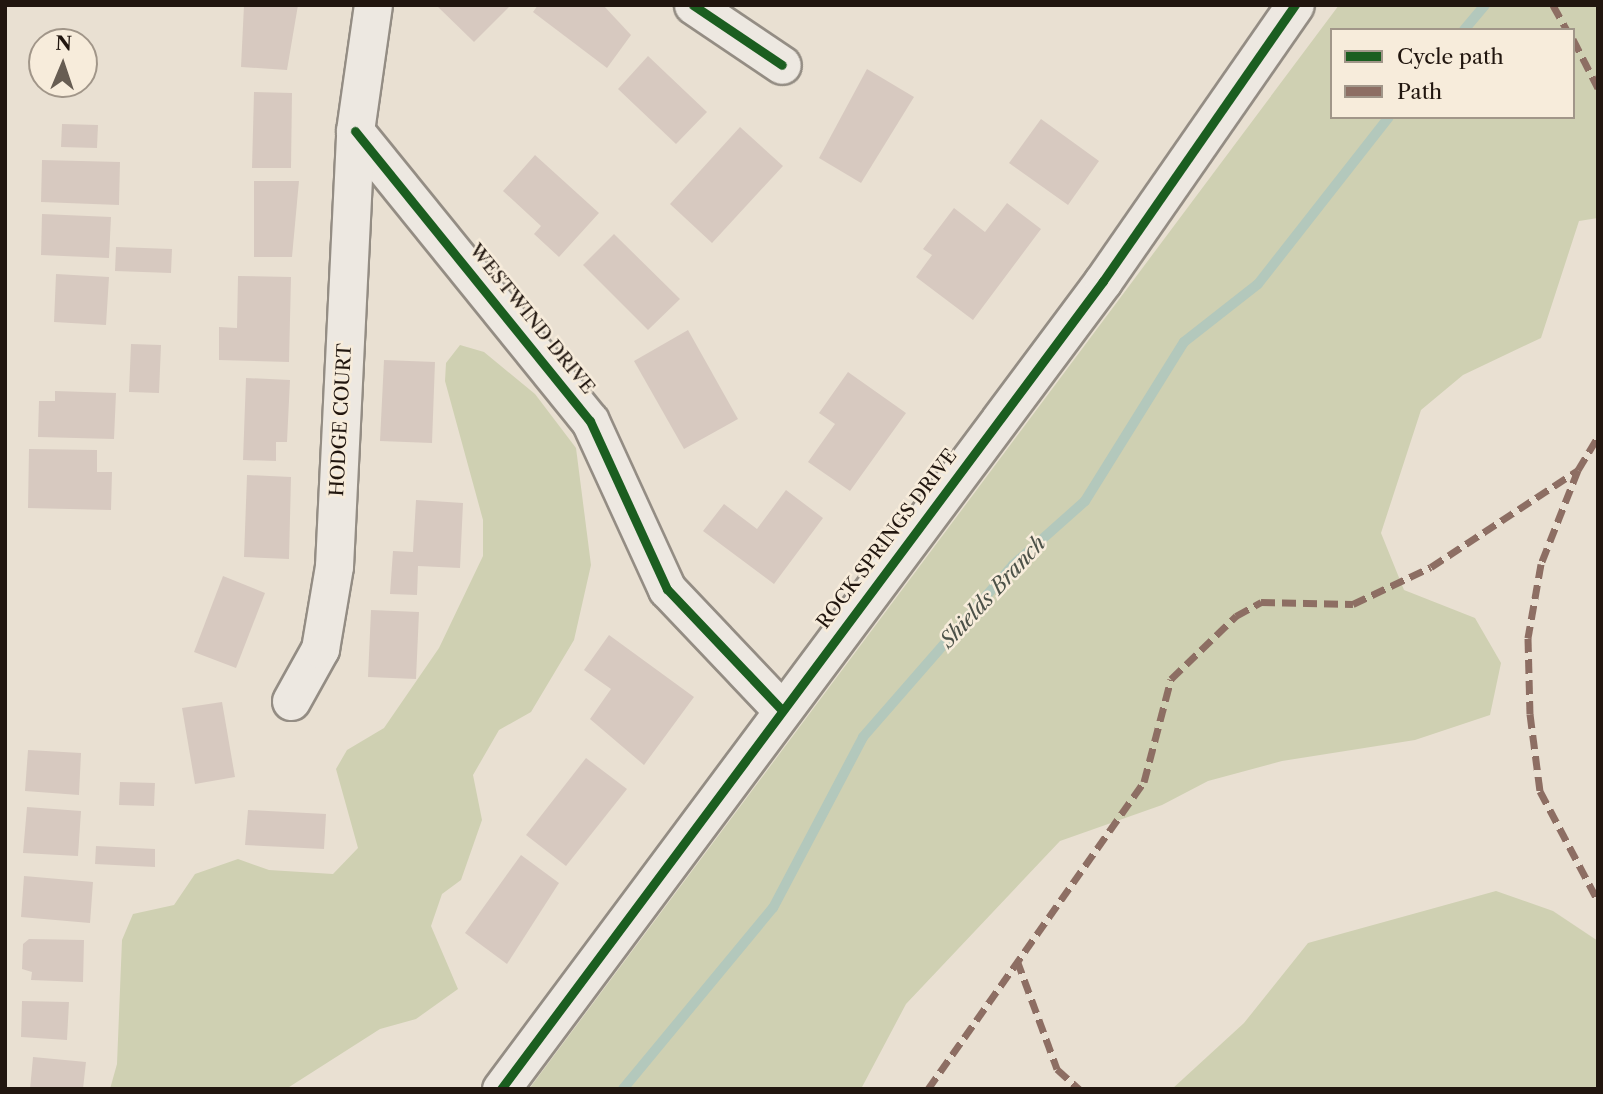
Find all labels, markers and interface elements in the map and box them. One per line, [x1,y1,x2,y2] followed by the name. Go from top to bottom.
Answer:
[28,28,98,98] north arrow
[1330,28,1575,119] legend
[55,32,72,55] text: N
[1397,44,1504,69] text: Cycle path
[1397,79,1442,104] text: Path
[464,239,600,399] street label: WESTWIND DRIVE
[326,343,356,497] street label: HODGE COURT
[812,445,962,633] street label: ROCK SPRINGS DRIVE
[935,531,1051,653] water label: Shields Branch

